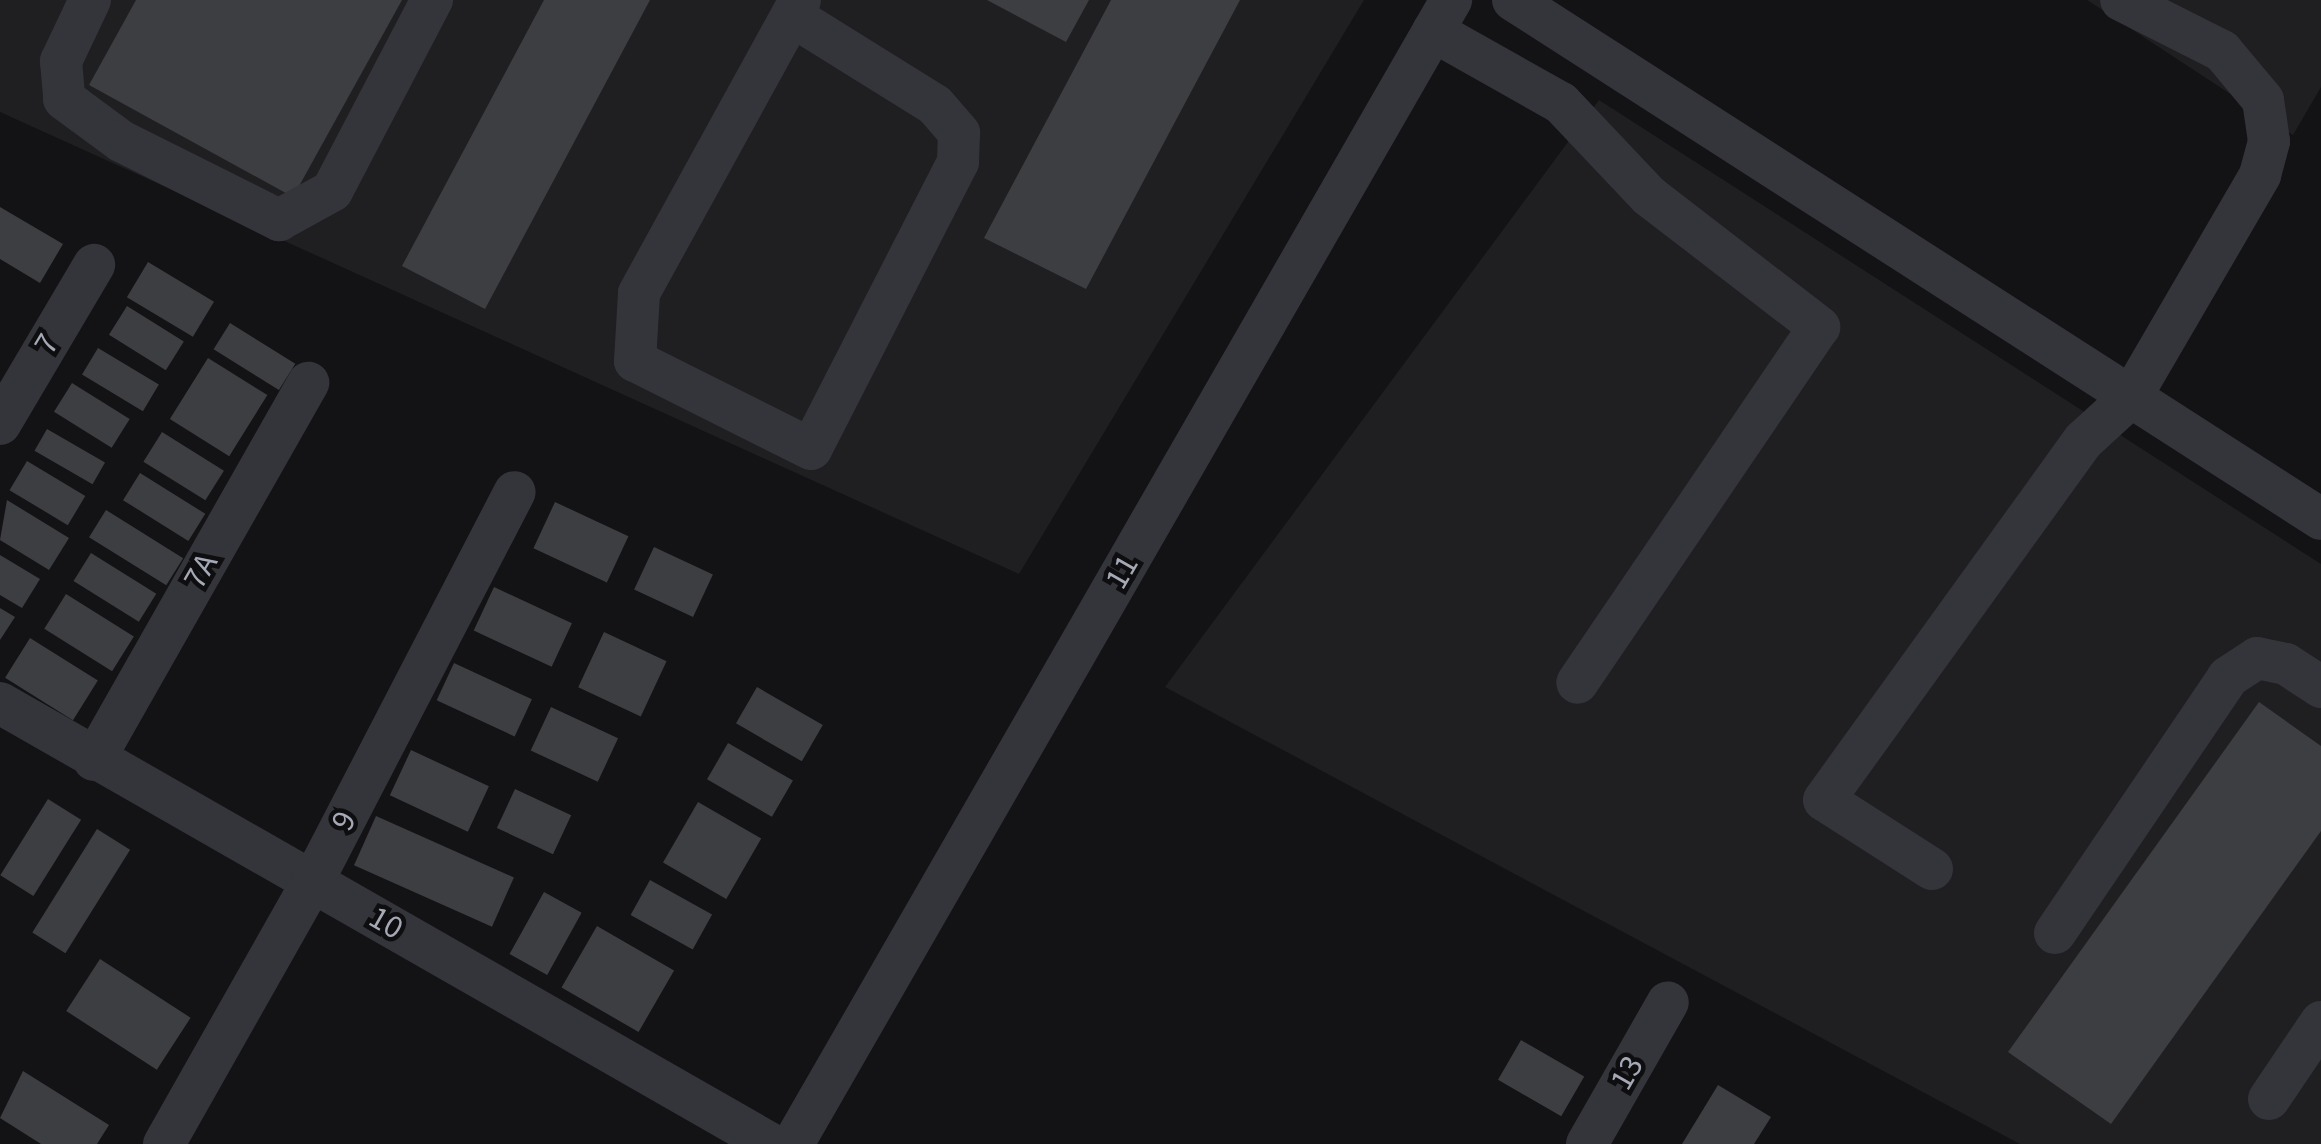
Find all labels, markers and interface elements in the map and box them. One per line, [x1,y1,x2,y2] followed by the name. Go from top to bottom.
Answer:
[26,327,68,361] street label: 7
[175,546,227,596] street label: 7A
[1097,548,1147,596] street label: 11
[323,805,365,837] street label: 9
[362,898,410,948] street label: 10
[1602,1049,1652,1097] street label: 13

